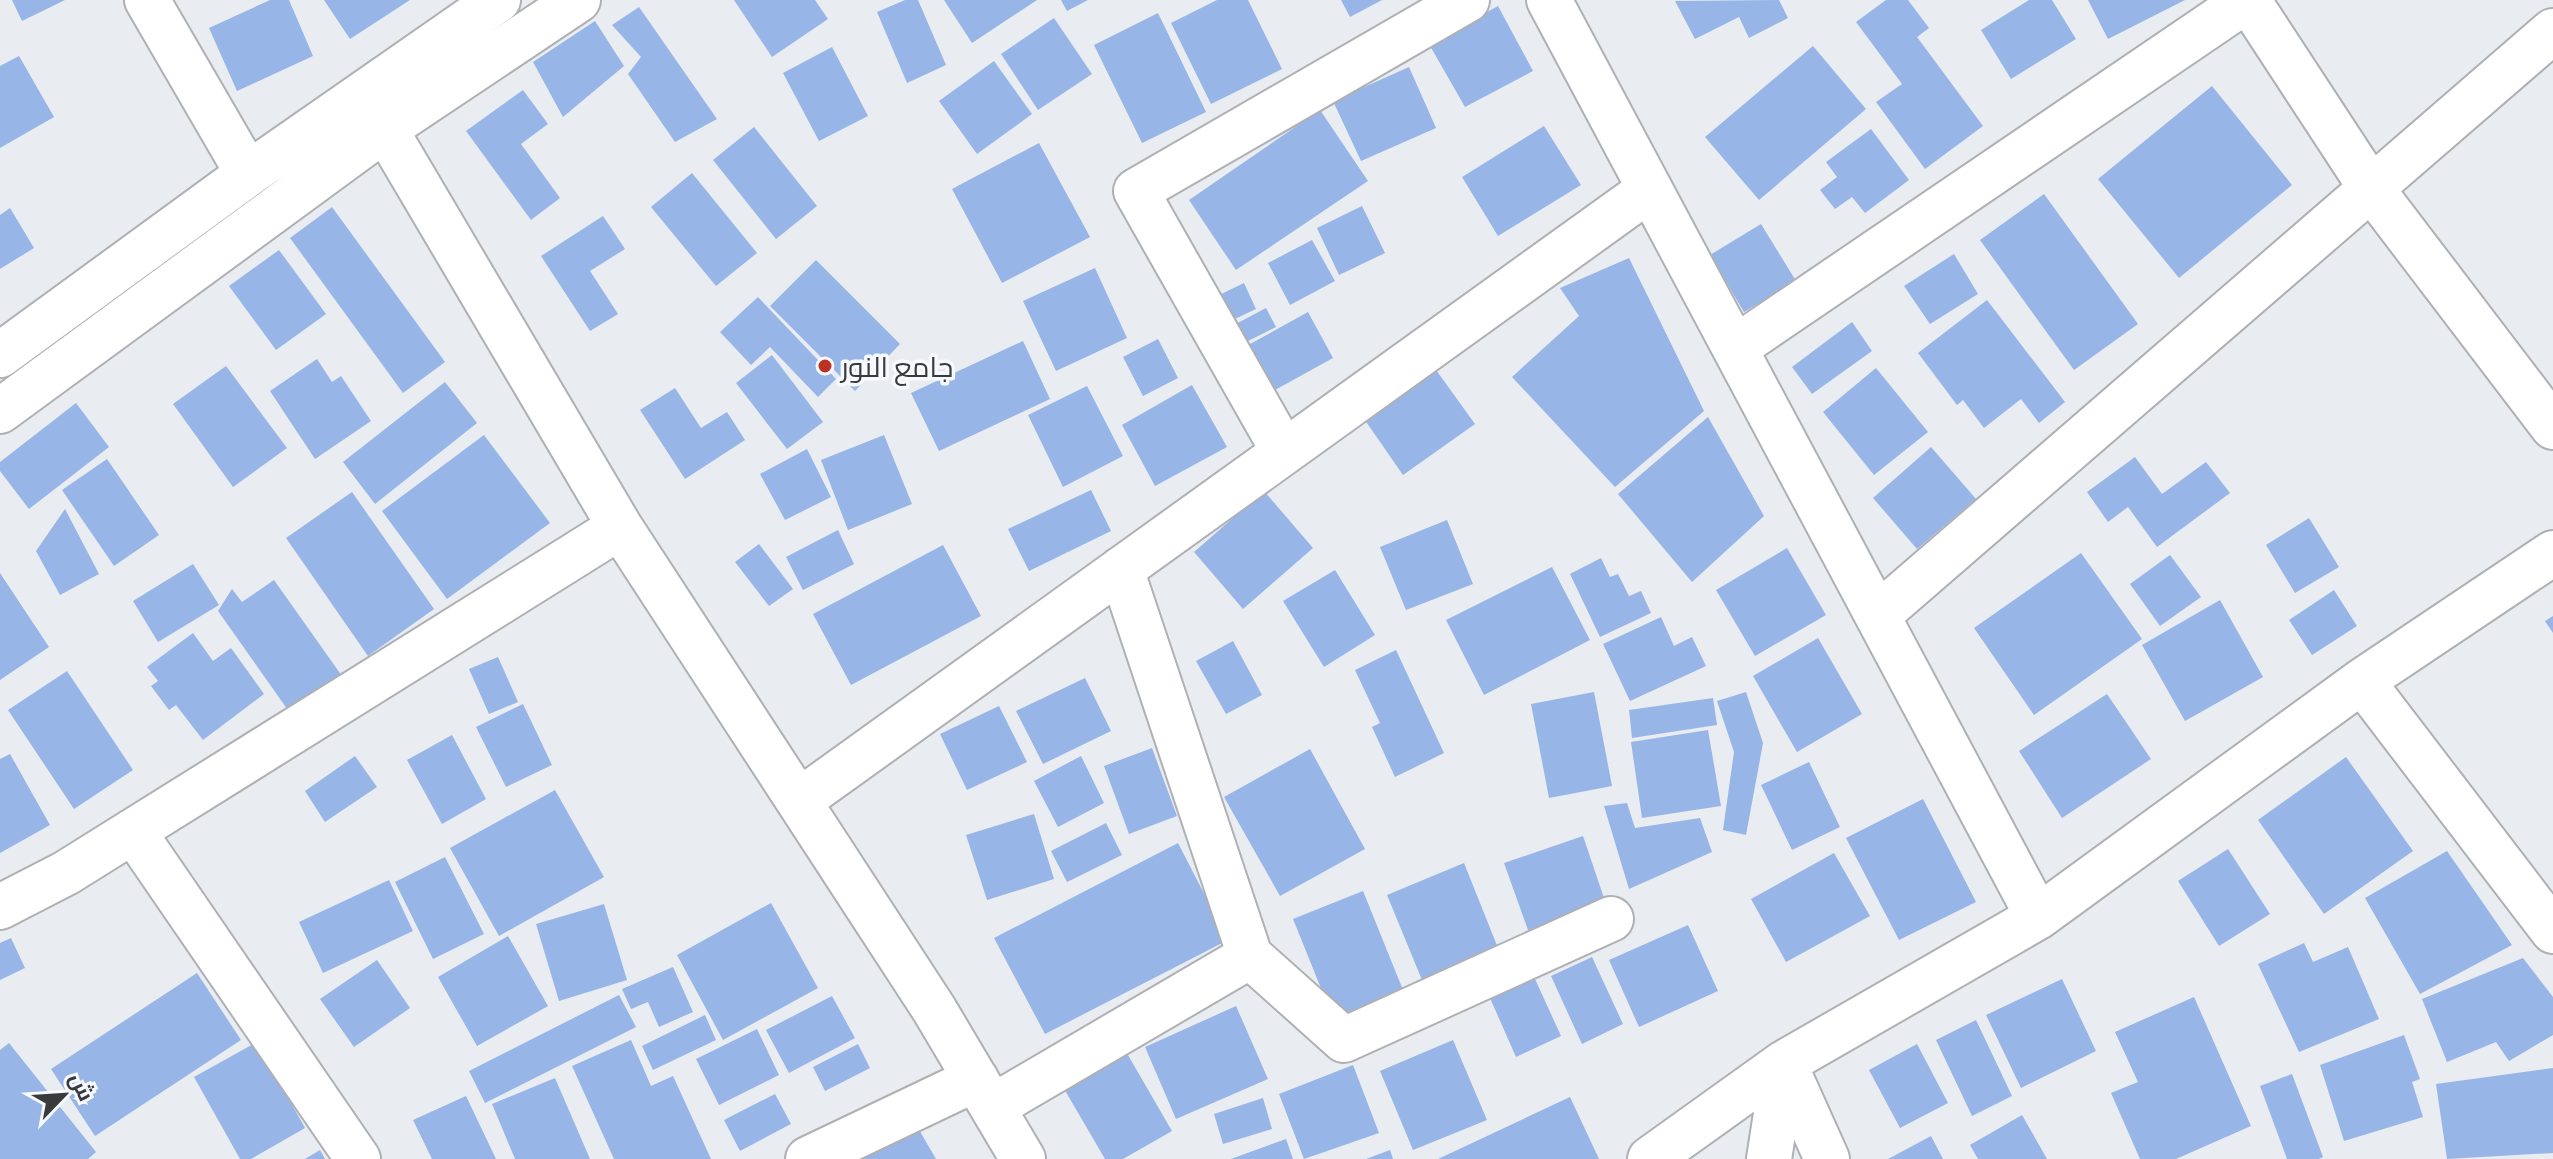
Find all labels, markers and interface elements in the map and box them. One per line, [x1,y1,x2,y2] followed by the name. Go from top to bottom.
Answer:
[839,348,953,386] place label: جامع النور
[816,357,834,375] marker: جامع النور
[24,1055,104,1135] north arrow
[63,1068,101,1105] text: ش

